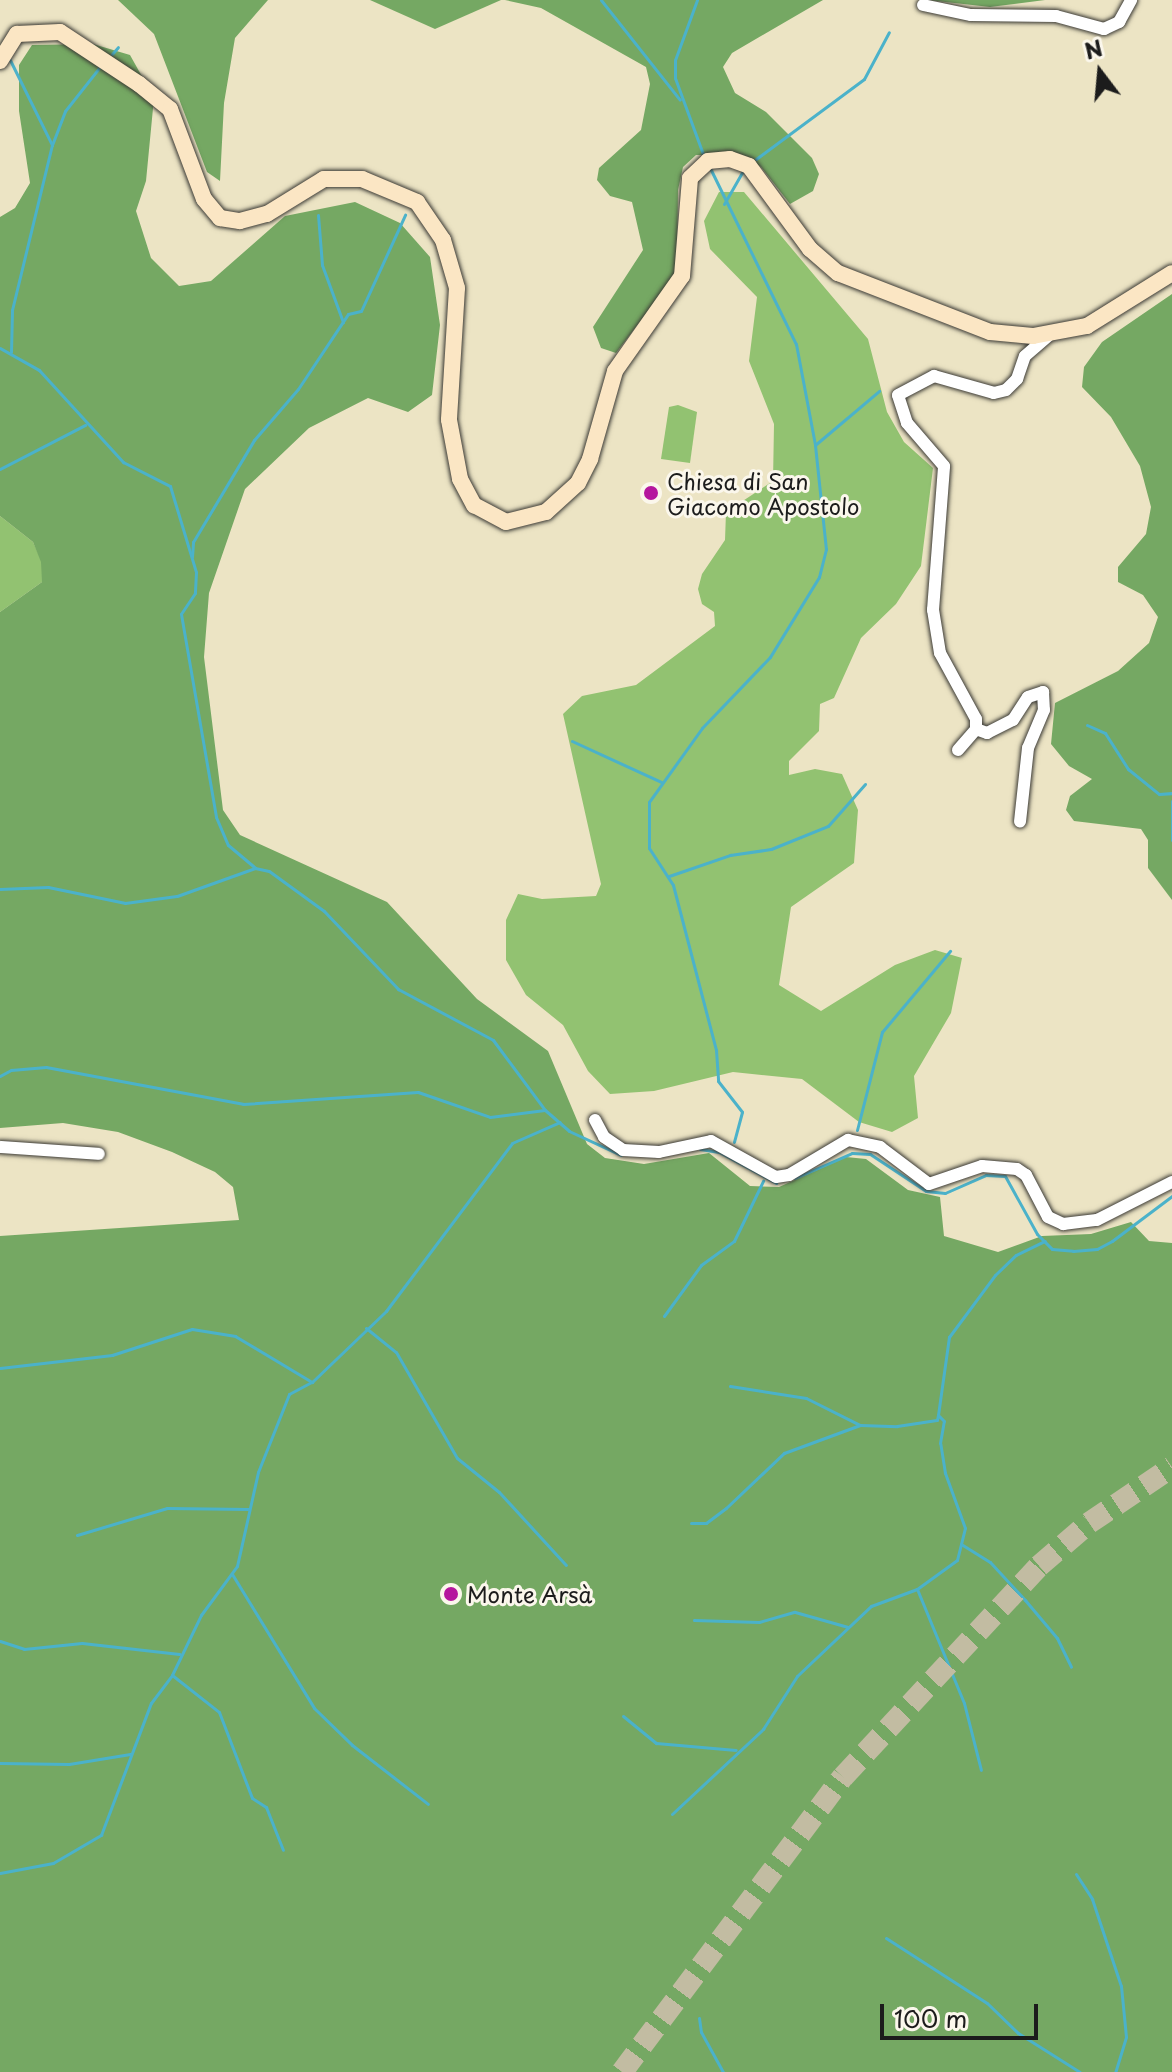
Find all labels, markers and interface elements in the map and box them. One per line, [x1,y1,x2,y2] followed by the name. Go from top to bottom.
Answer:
[1080,30,1106,67] text: N
[1060,32,1140,112] north arrow
[667,467,860,518] place label: Chiesa di San Giacomo Apostolo
[642,484,660,502] marker: Chiesa di San Giacomo Apostolo
[467,1581,591,1607] place label: Monte Arsà
[442,1585,460,1603] marker: Monte Arsà
[884,1988,1042,2038] scale bar
[894,2000,967,2036] text: 100 m

